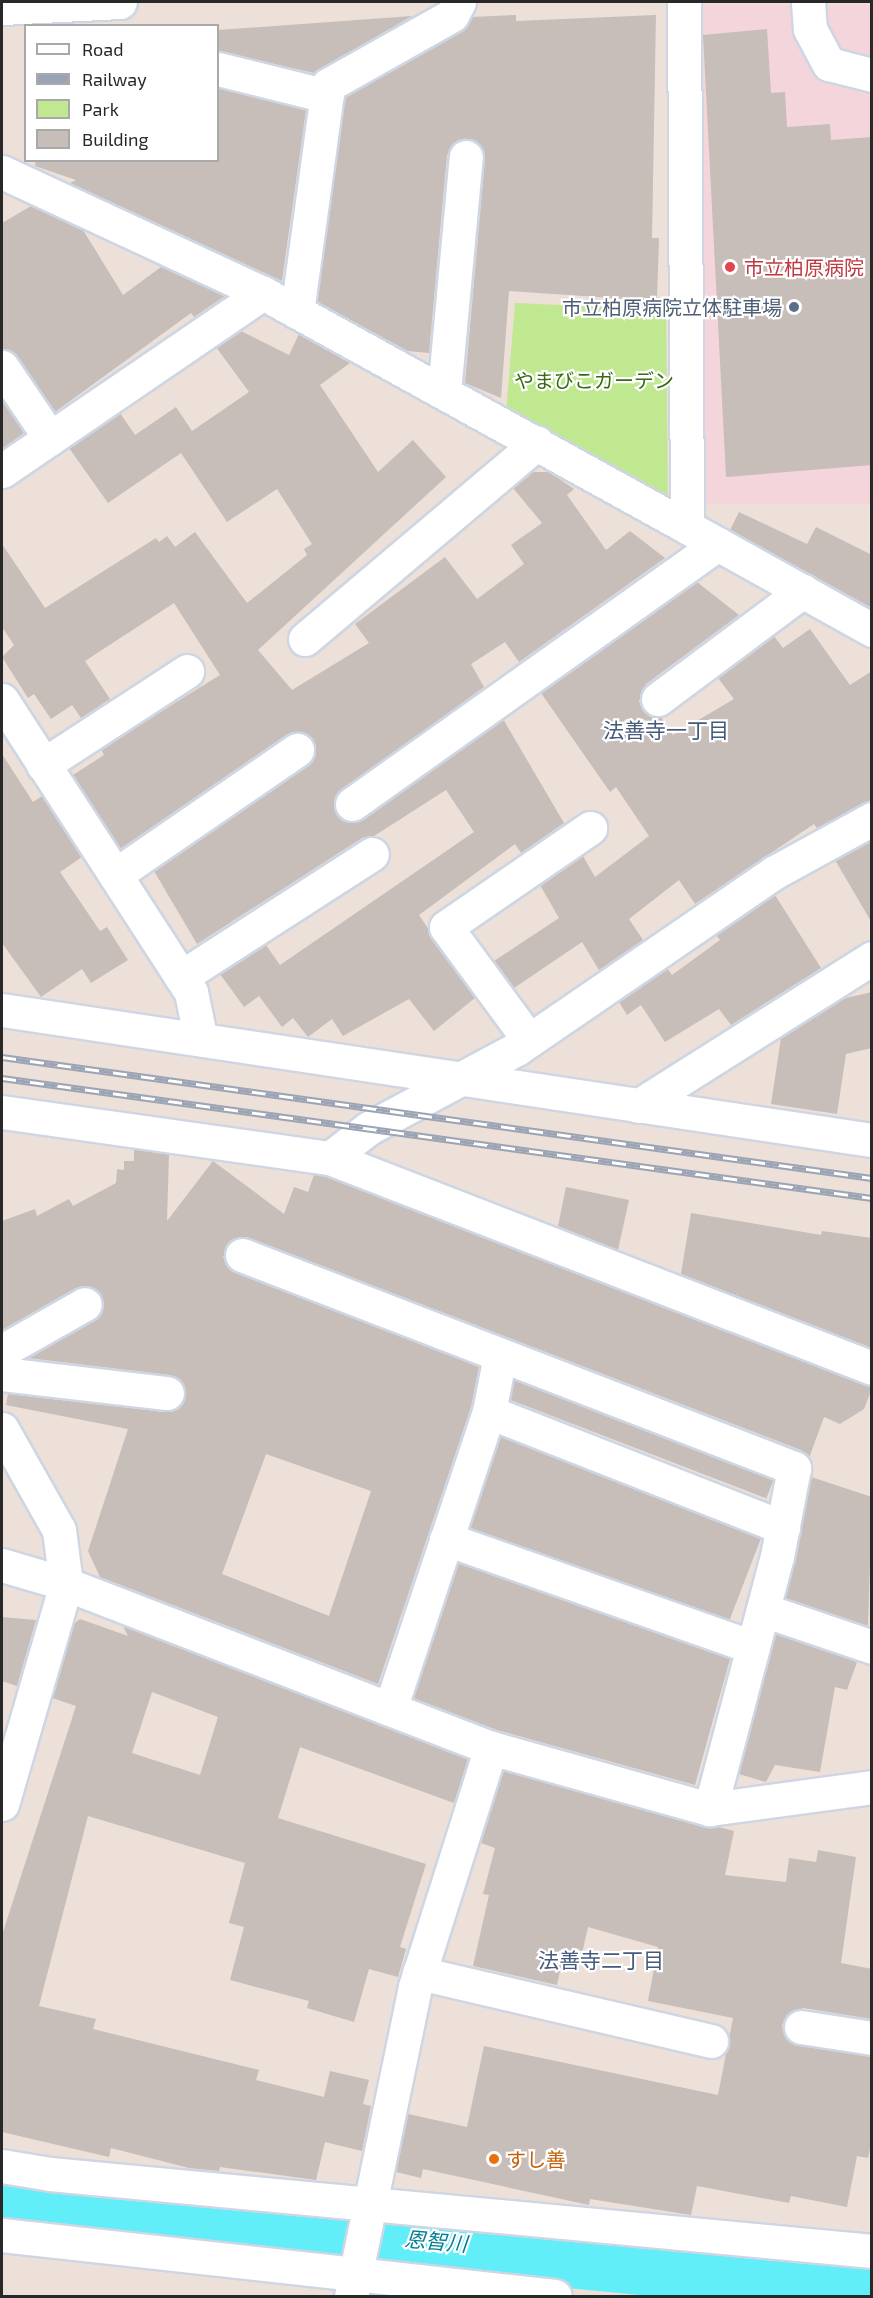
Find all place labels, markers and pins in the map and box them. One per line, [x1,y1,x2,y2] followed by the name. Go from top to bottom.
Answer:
[744,255,864,279] place label: 市立柏原病院
[721,258,739,276] marker: 市立柏原病院
[562,295,782,319] place label: 市立柏原病院立体駐車場
[787,300,801,314] marker: 市立柏原病院立体駐車場
[506,2147,566,2171] place label: すし善
[487,2152,501,2166] marker: すし善

